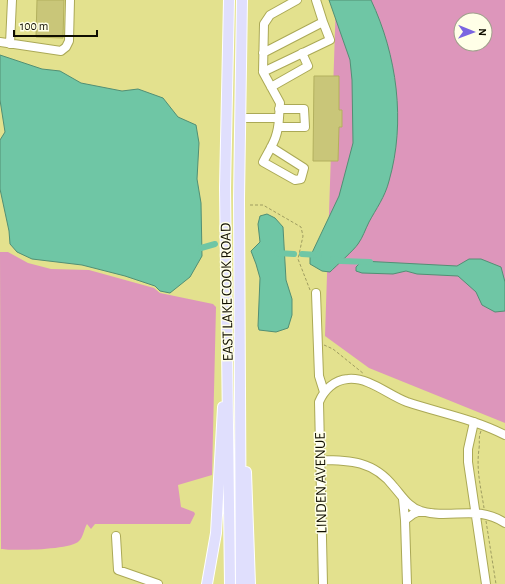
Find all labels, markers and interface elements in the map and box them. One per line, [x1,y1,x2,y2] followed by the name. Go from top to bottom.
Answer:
[14,12,97,38] scale bar
[453,12,493,52] north arrow
[20,20,48,32] text: 100 m
[477,28,488,36] text: N
[218,222,236,362] street label: EAST LAKE COOK ROAD
[313,432,329,534] street label: LINDEN AVENUE

